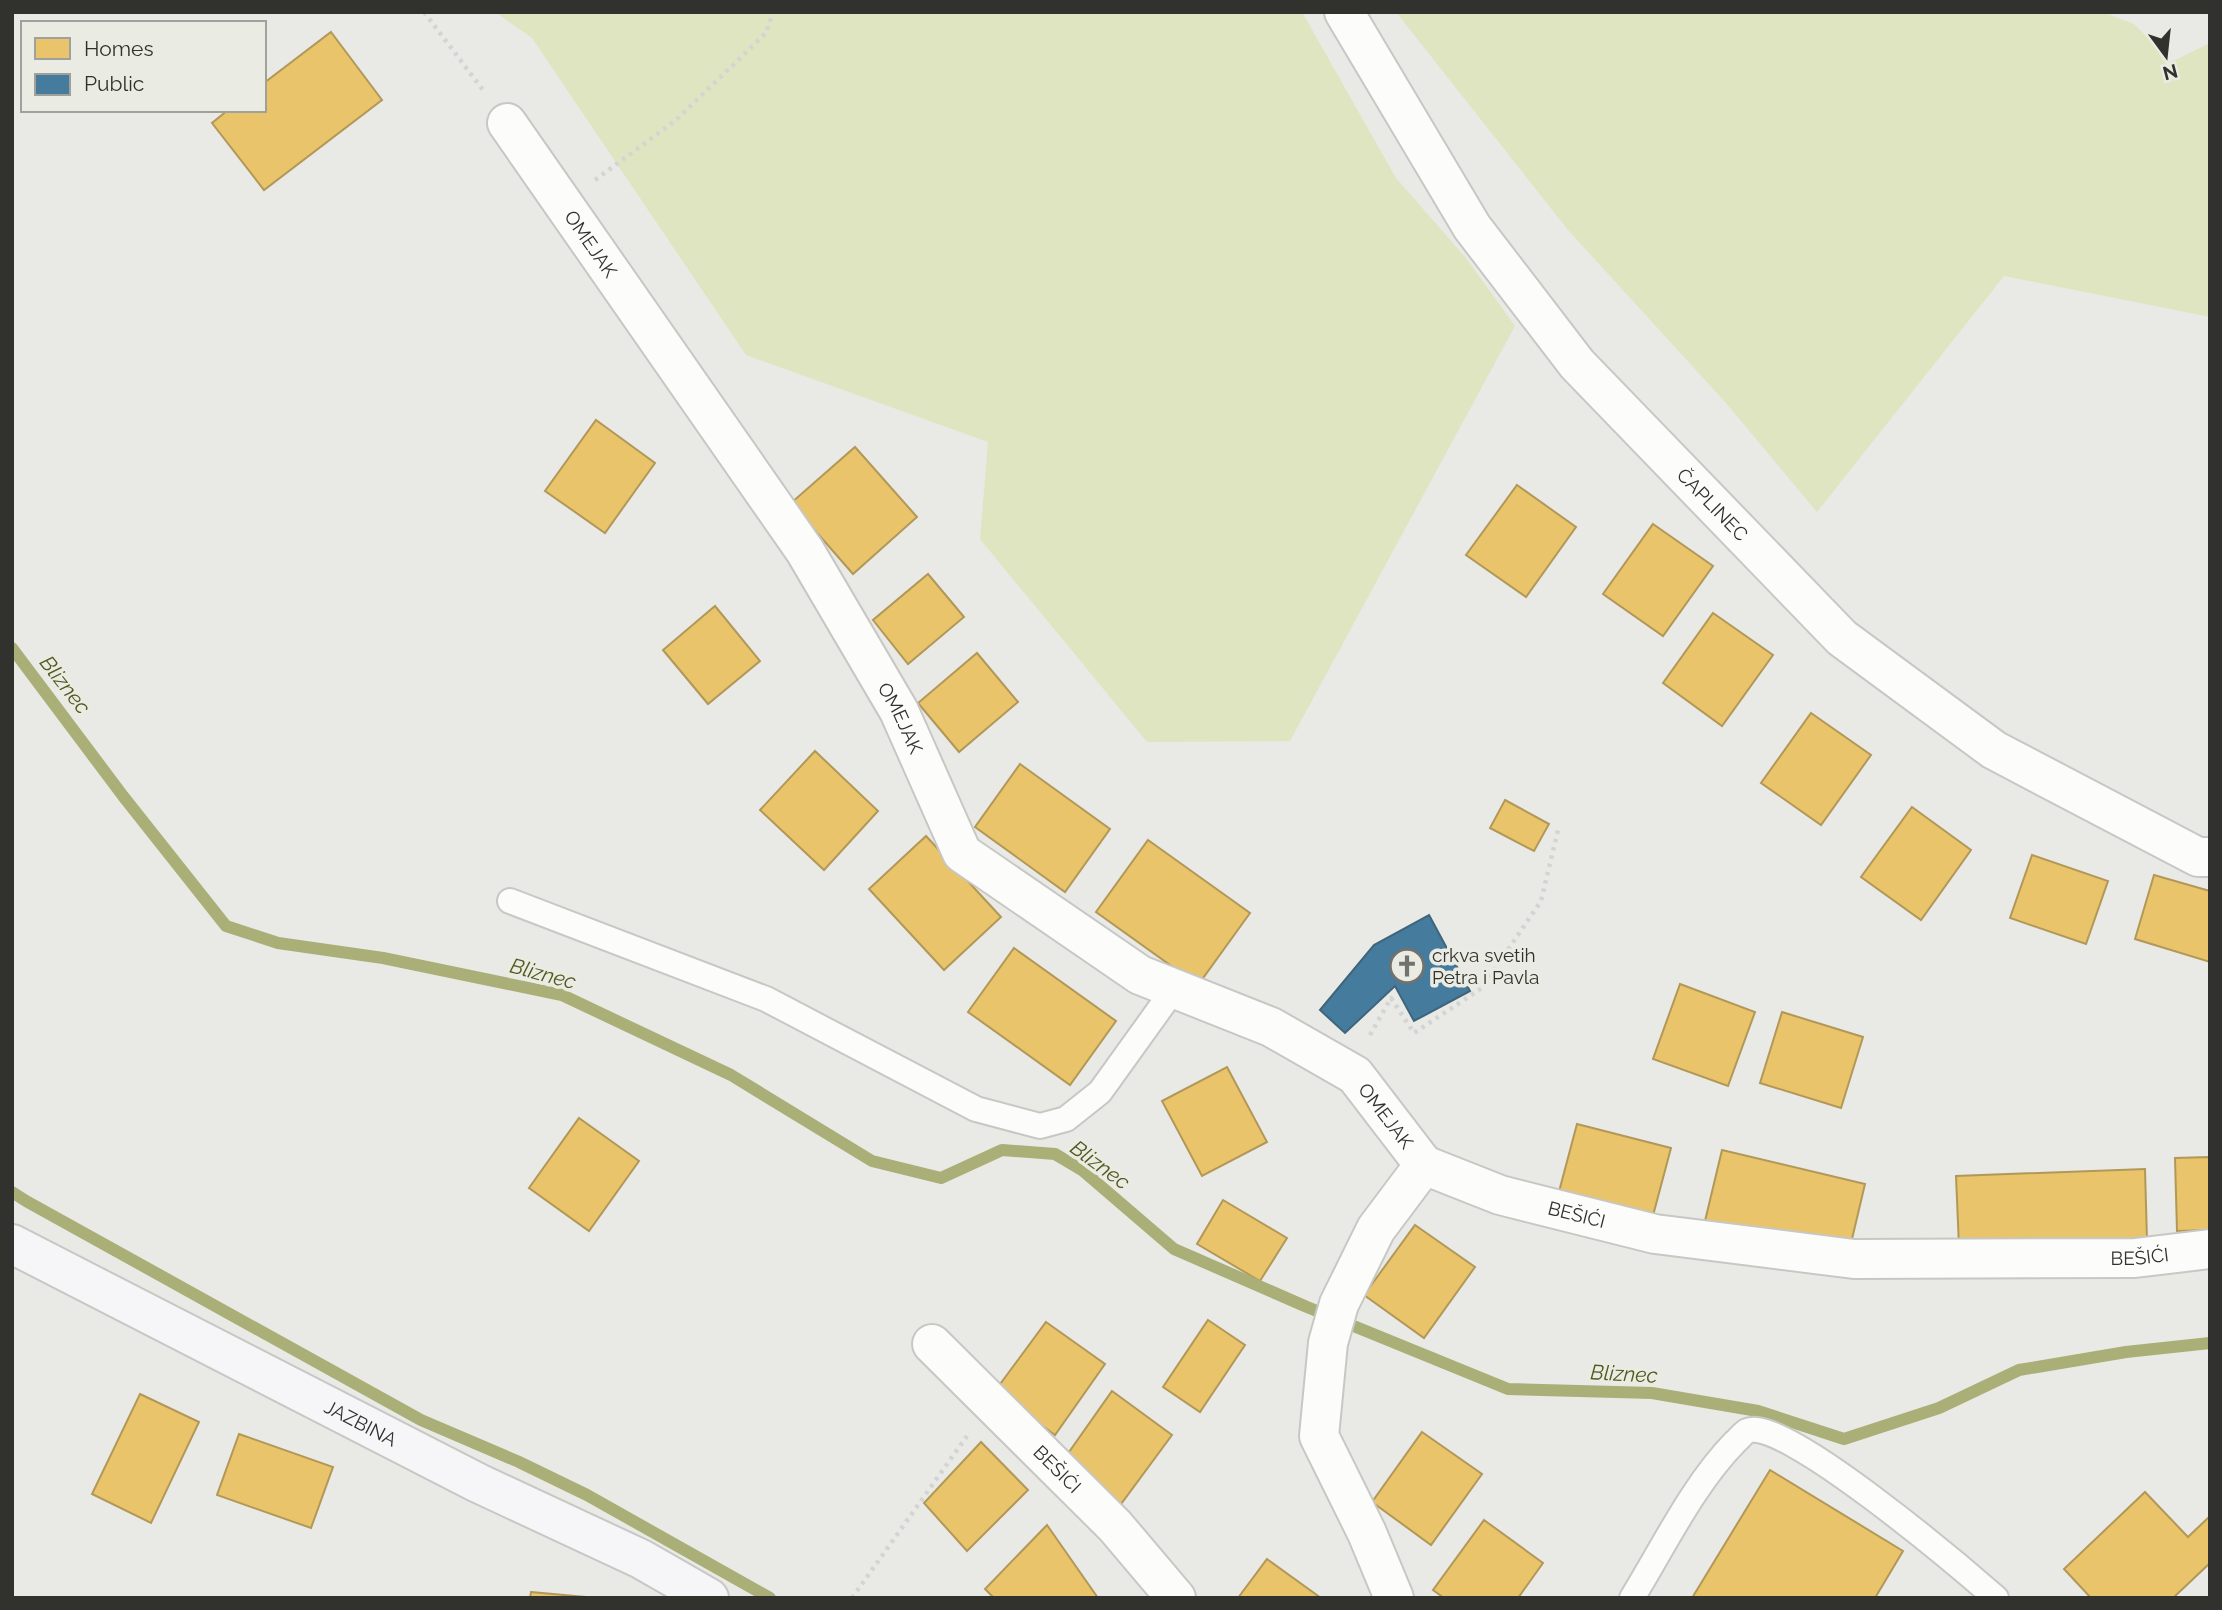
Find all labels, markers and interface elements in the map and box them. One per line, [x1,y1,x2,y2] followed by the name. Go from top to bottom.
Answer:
[21,21,266,112] legend
[2131,21,2201,91] north arrow
[84,36,154,61] text: Homes
[2161,60,2180,85] text: N
[84,71,144,96] text: Public
[560,206,622,282] street label: OMEJAK
[1673,463,1753,545] street label: ČAPLINEC
[35,650,96,719] water label: Bliznec
[874,678,928,757] street label: OMEJAK
[1432,944,1539,988] place label: crkva svetih Petra i Pavla
[1388,947,1426,985] church icon: crkva svetih Petra i Pavla
[507,953,579,994] water label: Bliznec
[1354,1079,1419,1153] street label: OMEJAK
[1066,1135,1135,1194] water label: Bliznec
[1546,1197,1608,1232] street label: BEŠIĆI
[2111,1243,2170,1269] street label: BEŠIĆI
[1590,1359,1658,1388] water label: Bliznec
[321,1395,401,1451] street label: JAZBINA
[1029,1440,1086,1497] street label: BEŠIĆI

